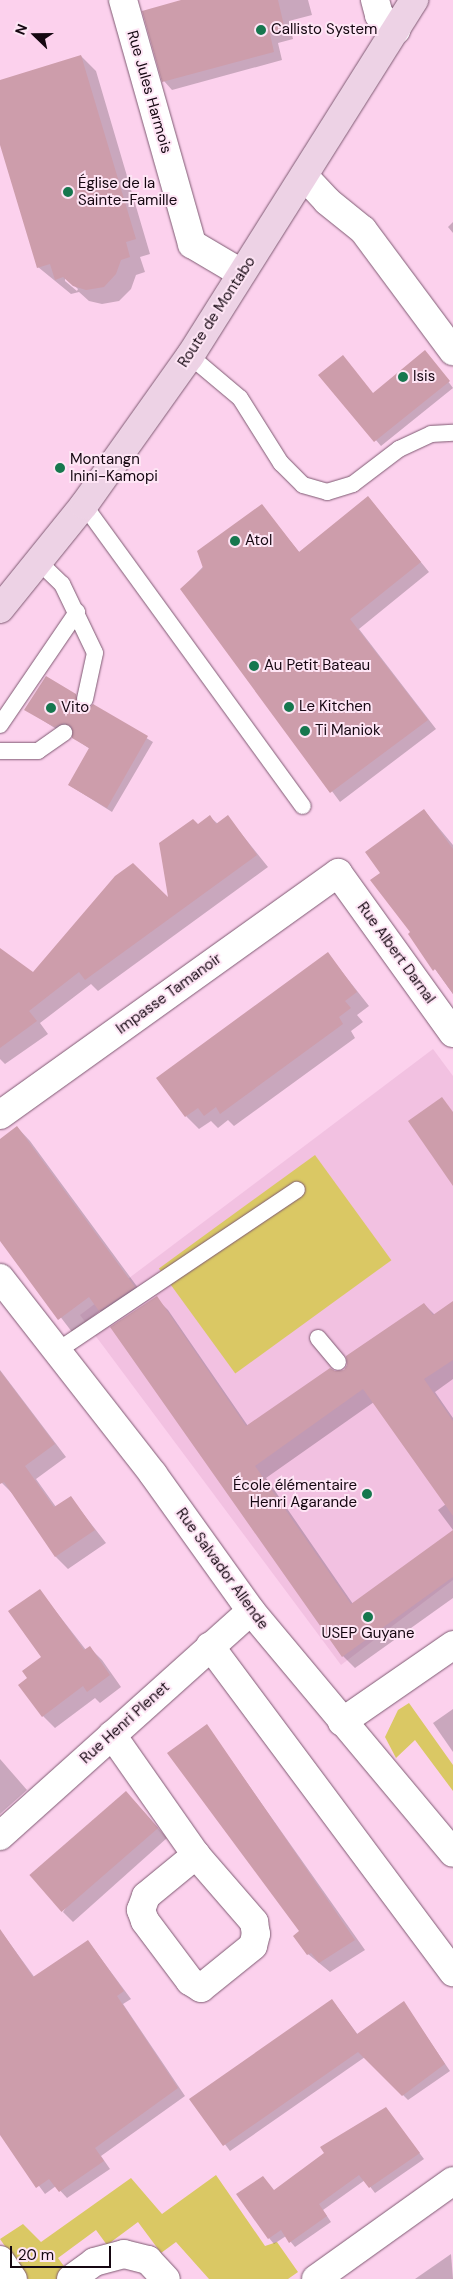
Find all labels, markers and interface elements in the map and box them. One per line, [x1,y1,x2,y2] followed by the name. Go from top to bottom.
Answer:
[10,10,60,60] north arrow
[11,21,31,37] text: N
[271,21,377,39] place label: Callisto System
[255,24,267,36] marker: Callisto System
[123,29,175,155] street label: Rue Jules Harmois
[78,174,177,209] place label: Église de la Sainte-Famille
[62,186,74,198] marker: Église de la Sainte-Famille
[174,253,260,371] street label: Route de Montabo
[413,368,435,386] place label: Isis
[397,371,409,383] marker: Isis
[70,450,158,485] place label: Montangn Inini-Kamopi
[54,462,66,474] marker: Montangn Inini-Kamopi
[245,532,272,550] place label: Atol
[229,535,241,547] marker: Atol
[264,657,370,675] place label: Au Petit Bateau
[248,660,260,672] marker: Au Petit Bateau
[299,698,371,716] place label: Le Kitchen
[61,699,89,717] place label: Vito
[283,701,295,713] marker: Le Kitchen
[45,702,57,714] marker: Vito
[315,722,380,740] place label: Ti Maniok
[299,725,311,737] marker: Ti Maniok
[353,899,439,1007] street label: Rue Albert Darnal
[113,950,225,1038] street label: Impasse Tamanoir
[233,1476,357,1511] place label: École élémentaire Henri Agarande
[361,1488,373,1500] marker: École élémentaire Henri Agarande
[172,1505,272,1633] street label: Rue Salvador Allende
[362,1611,374,1623] marker: USEP Guyane
[322,1625,414,1643] place label: USEP Guyane
[77,1678,173,1768] street label: Rue Henri Plenet
[12,2236,114,2268] scale bar
[18,2245,54,2265] text: 20 m

